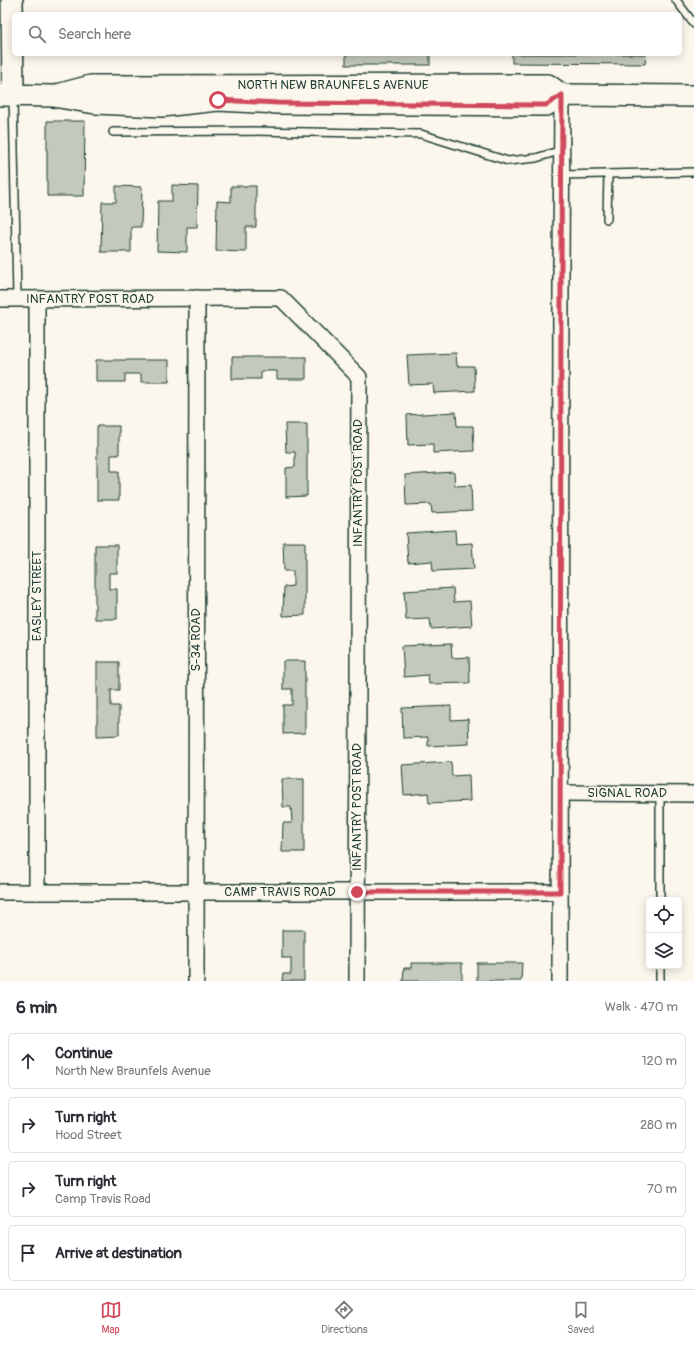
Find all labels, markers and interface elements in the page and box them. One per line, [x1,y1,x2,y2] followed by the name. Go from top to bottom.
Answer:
[12,12,682,56] search box
[26,23,48,45] icon: search
[58,25,131,44] text: Search here
[237,77,429,93] street label: NORTH NEW BRAUNFELS AVENUE
[209,91,227,109] route start
[26,291,154,307] street label: INFANTRY POST ROAD
[350,419,366,547] street label: INFANTRY POST ROAD
[29,551,45,641] street label: EASLEY STREET
[188,608,204,672] street label: S-34 ROAD
[349,743,365,871] street label: INFANTRY POST ROAD
[587,785,667,801] street label: SIGNAL ROAD
[348,883,366,901] route end
[224,884,336,900] street label: CAMP TRAVIS ROAD
[646,897,682,969] map controls
[646,897,682,933] button: locate
[646,933,682,969] button: layers
[16,997,57,1018] text: 6 min
[605,999,678,1015] text: Walk · 470 m
[55,1044,113,1063] text: Continue
[17,1050,39,1072] icon: ahead
[641,1053,677,1069] text: 120 m
[55,1063,211,1079] text: North New Braunfels Avenue
[55,1108,116,1127] text: Turn right
[17,1114,39,1136] icon: right
[640,1117,677,1133] text: 280 m
[55,1127,122,1143] text: Hood Street
[55,1172,116,1191] text: Turn right
[17,1178,39,1200] icon: right
[647,1181,677,1197] text: 70 m
[55,1191,151,1207] text: Camp Travis Road
[17,1242,39,1264] icon: arrive
[55,1244,182,1263] text: Arrive at destination
[100,1299,122,1336] tab: Map
[321,1299,368,1336] tab: Directions
[567,1299,594,1336] tab: Saved

